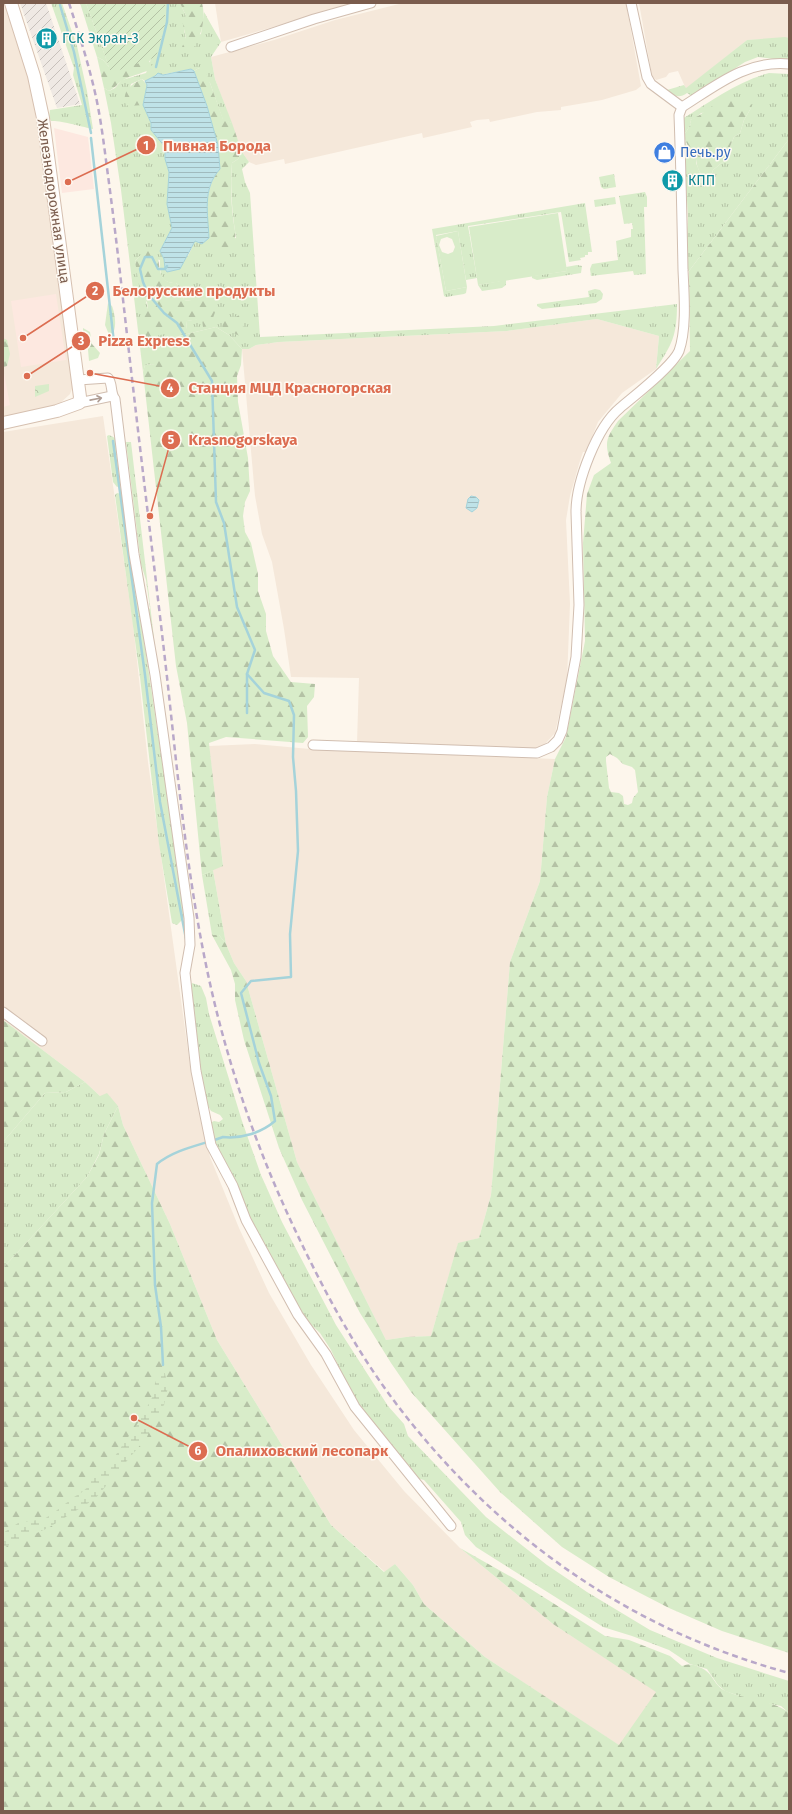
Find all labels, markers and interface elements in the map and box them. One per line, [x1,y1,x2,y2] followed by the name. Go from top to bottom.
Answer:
[33,25,59,51] building icon: ГСК Экран-3
[62,30,139,47] place label: ГСК Экран-3
[34,118,73,285] street label: Железнодорожная улица
[136,132,279,159] callout: Пивная Борода
[163,137,271,155] text: Пивная Борода
[143,139,149,153] text: 1
[652,139,678,165] shop icon: Печь.ру
[680,144,731,161] place label: Печь.ру
[659,167,685,193] building icon: КПП
[688,172,715,189] place label: КПП
[85,278,284,305] callout: Белорусские продукты
[113,282,275,300] text: Белорусские продукты
[92,284,98,298] text: 2
[71,327,198,354] callout: Pizza Express
[98,332,190,350] text: Pizza Express
[77,334,84,348] text: 3
[160,374,399,401] callout: Станция МЦД Красногорская
[189,379,391,397] text: Станция МЦД Красногорская
[167,381,174,395] text: 4
[89,395,102,403] one-way arrow
[161,426,306,453] callout: Krasnogorskaya
[188,431,298,449] text: Krasnogorskaya
[168,433,175,447] text: 5
[188,1437,396,1464] callout: Опалиховский лесопарк
[216,1442,389,1460] text: Опалиховский лесопарк
[195,1444,202,1458] text: 6

